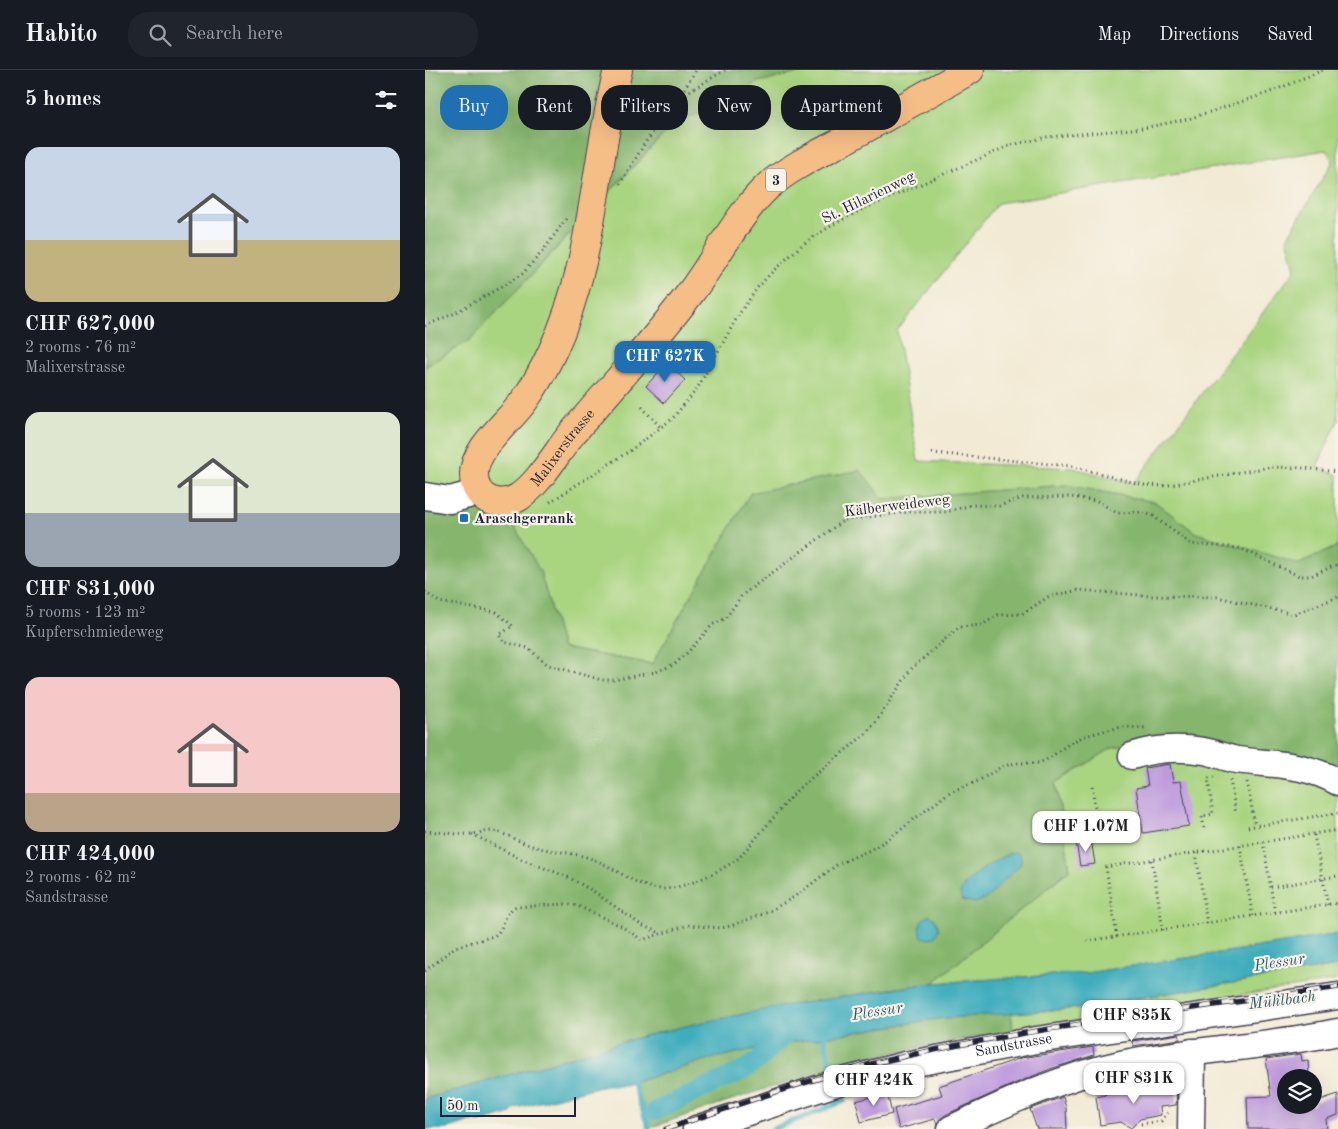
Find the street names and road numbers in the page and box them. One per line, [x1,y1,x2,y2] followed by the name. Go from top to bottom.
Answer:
[766,168,786,192] road number: 3
[820,169,918,227] street label: St. Hilarienweg
[529,407,598,490] street label: Malixerstrasse
[844,493,951,520] street label: Kälberweideweg
[974,1032,1053,1060] street label: Sandstrasse

